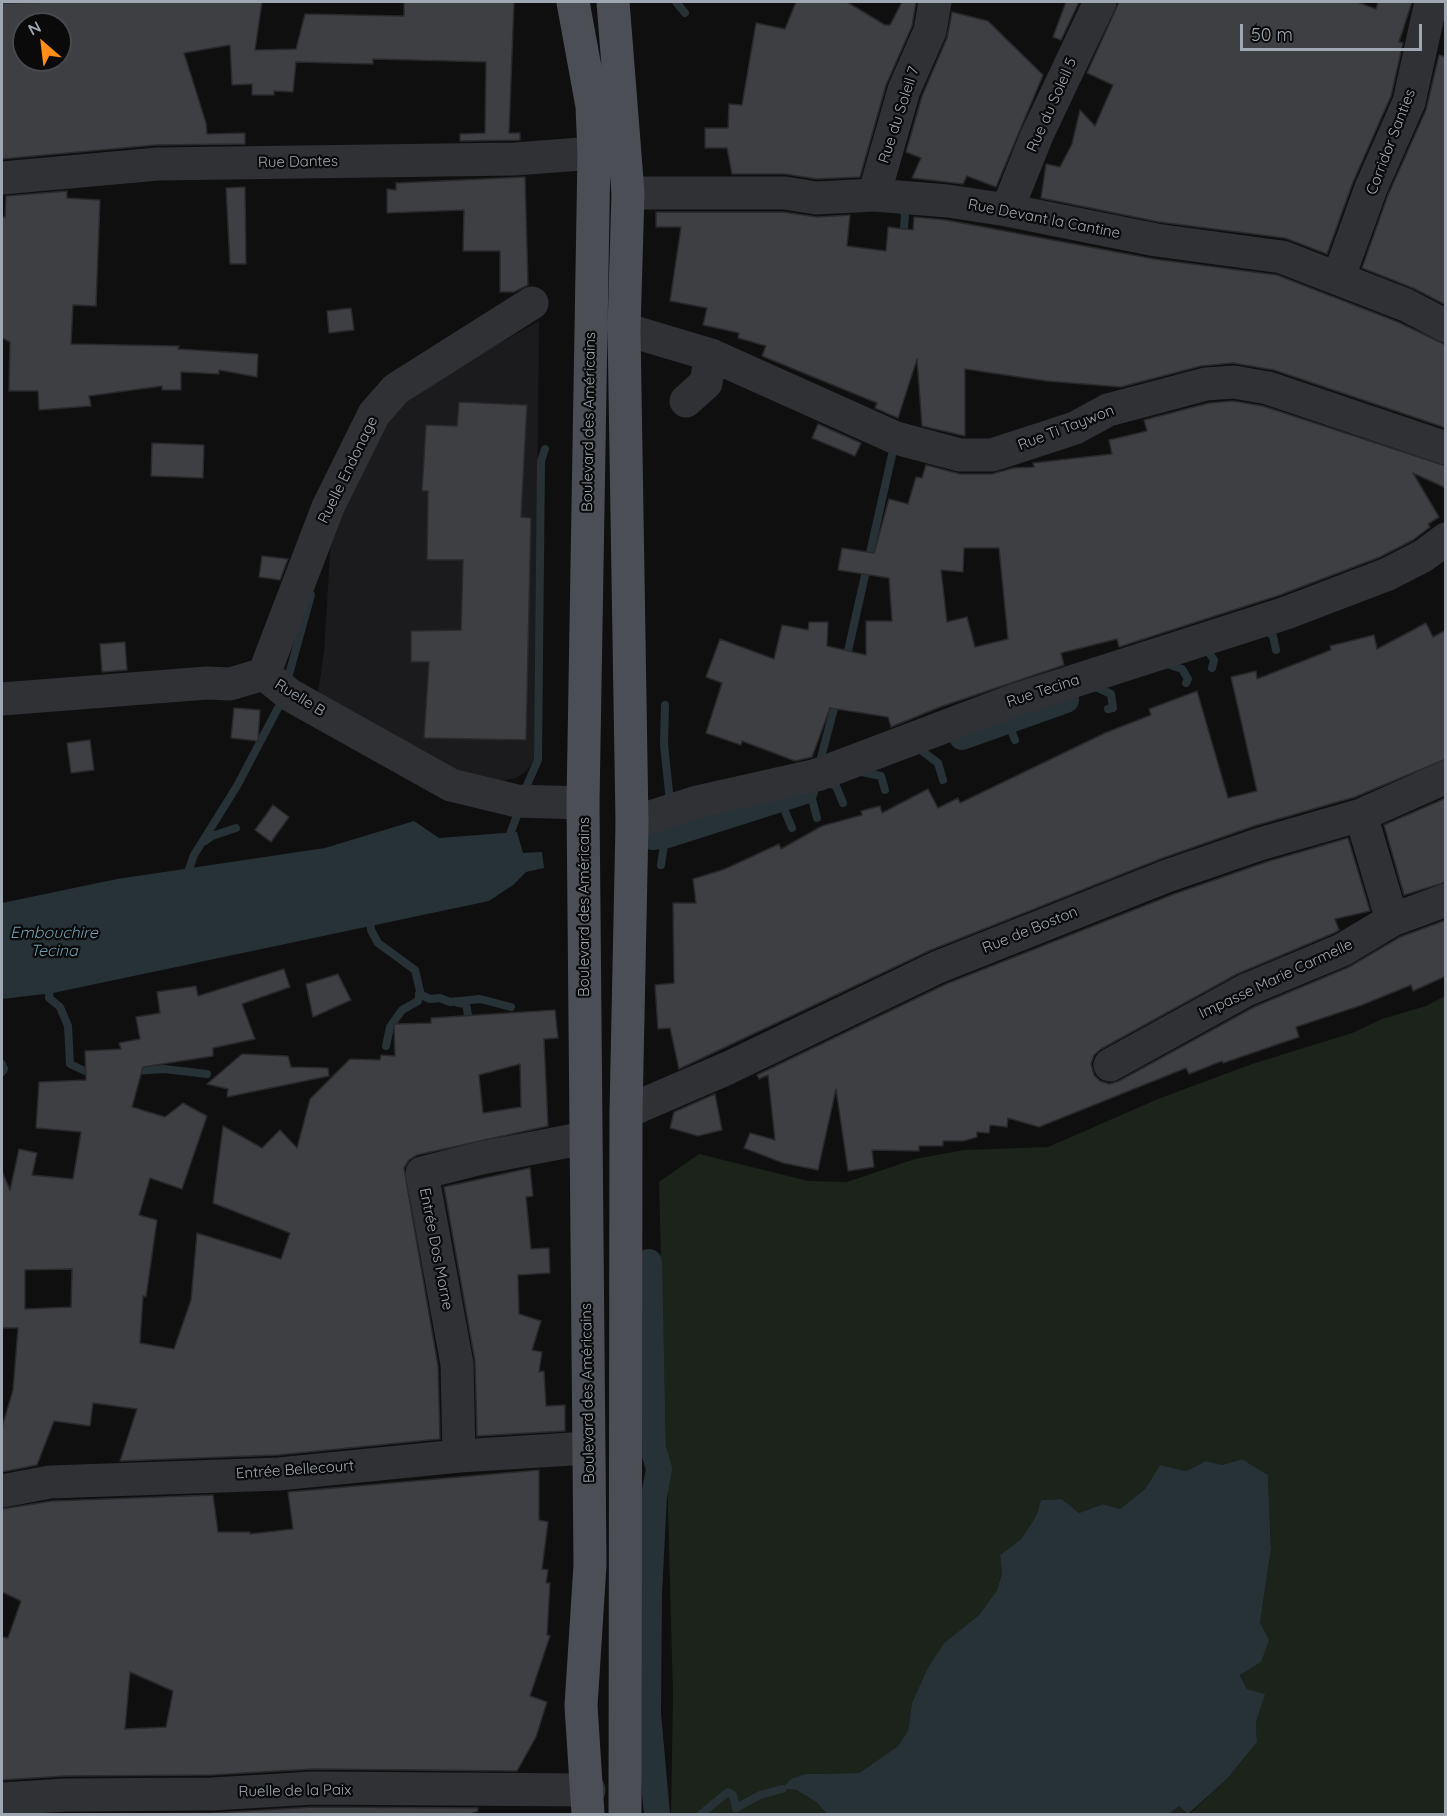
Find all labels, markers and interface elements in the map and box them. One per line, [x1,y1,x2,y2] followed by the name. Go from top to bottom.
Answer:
[12,12,72,72] north arrow
[1243,12,1424,50] scale bar
[25,16,44,39] text: N
[1251,23,1293,46] text: 50 m
[1023,55,1081,155] street label: Rue du Soleil 5
[875,64,923,166] street label: Rue du Soleil 7
[1363,87,1419,197] street label: Corridor Santies
[258,152,338,172] street label: Rue Dantes
[966,195,1122,243] street label: Rue Devant la Cantine
[578,332,600,512] street label: Boulevard des Américains
[1015,401,1117,455] street label: Rue Ti Taywon
[314,414,382,526] street label: Ruelle Endonage
[1004,671,1082,711] street label: Rue Tecina
[271,676,329,720] street label: Ruelle B
[575,817,593,997] street label: Boulevard des Américains
[980,903,1080,957] street label: Rue de Boston
[10,923,98,961] water label: Embouchire Tecina
[1196,935,1356,1023] street label: Impasse Marie Carmelle
[415,1186,457,1312] street label: Entrée Dos Morne
[577,1303,599,1483] street label: Boulevard des Américains
[235,1457,355,1483] street label: Entrée Bellecourt
[238,1781,352,1801] street label: Ruelle de la Paix

